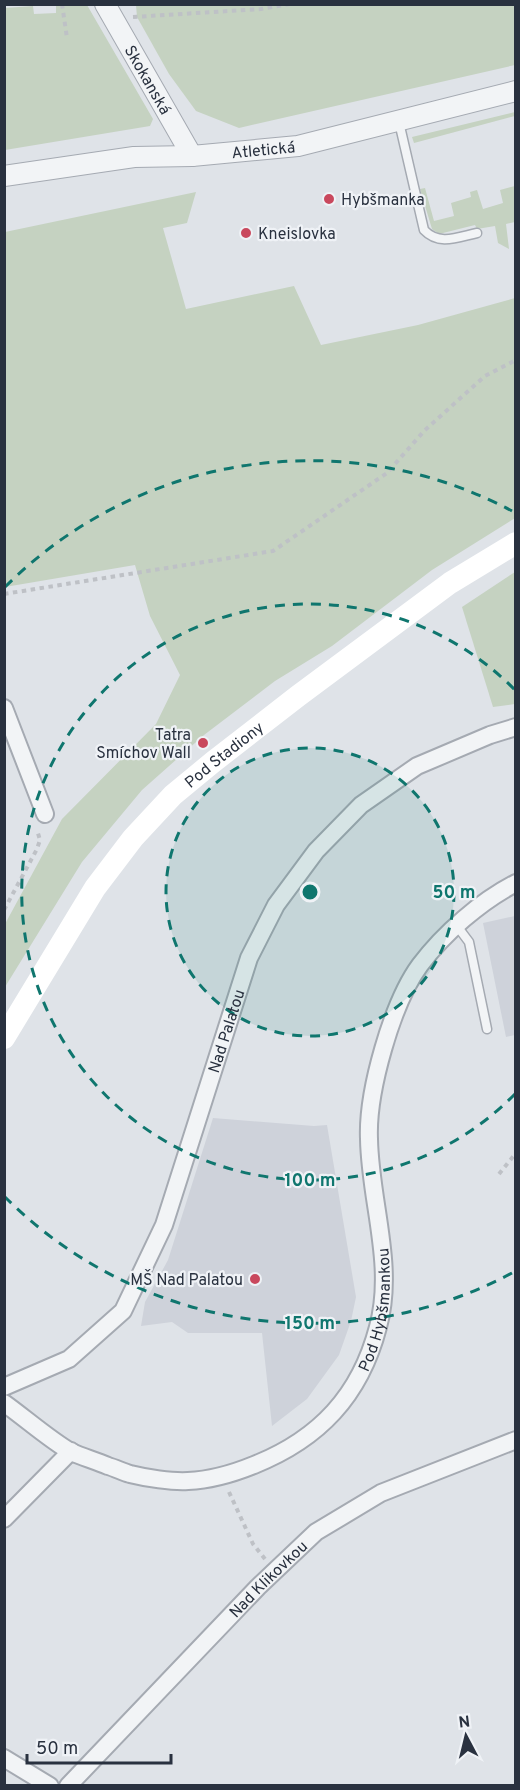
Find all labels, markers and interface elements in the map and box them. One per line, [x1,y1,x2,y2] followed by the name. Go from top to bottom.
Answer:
[119,42,174,119] street label: Skokanská
[231,138,296,164] street label: Atletická
[341,191,425,211] place label: Hybšmanka
[322,192,336,206] marker: Hybšmanka
[258,225,336,245] place label: Kneislovka
[239,226,253,240] marker: Kneislovka
[181,718,268,793] street label: Pod Stadiony
[96,726,191,764] place label: Tatra Smíchov Wall
[196,736,210,750] marker: Tatra Smíchov Wall
[300,882,320,902] centre of rings
[432,882,476,905] text: 50 m
[205,987,250,1076] street label: Nad Palatou
[284,1170,336,1193] text: 100 m
[355,1247,396,1375] street label: Pod Hybšmankou
[130,1269,243,1291] place label: MŠ Nad Palatou
[248,1272,262,1286] marker: MŠ Nad Palatou
[285,1313,335,1336] text: 150 m
[226,1537,313,1623] street label: Nad Klikovkou
[436,1706,496,1766] north arrow
[457,1712,471,1734] text: N
[27,1727,171,1765] scale bar
[36,1738,78,1761] text: 50 m

